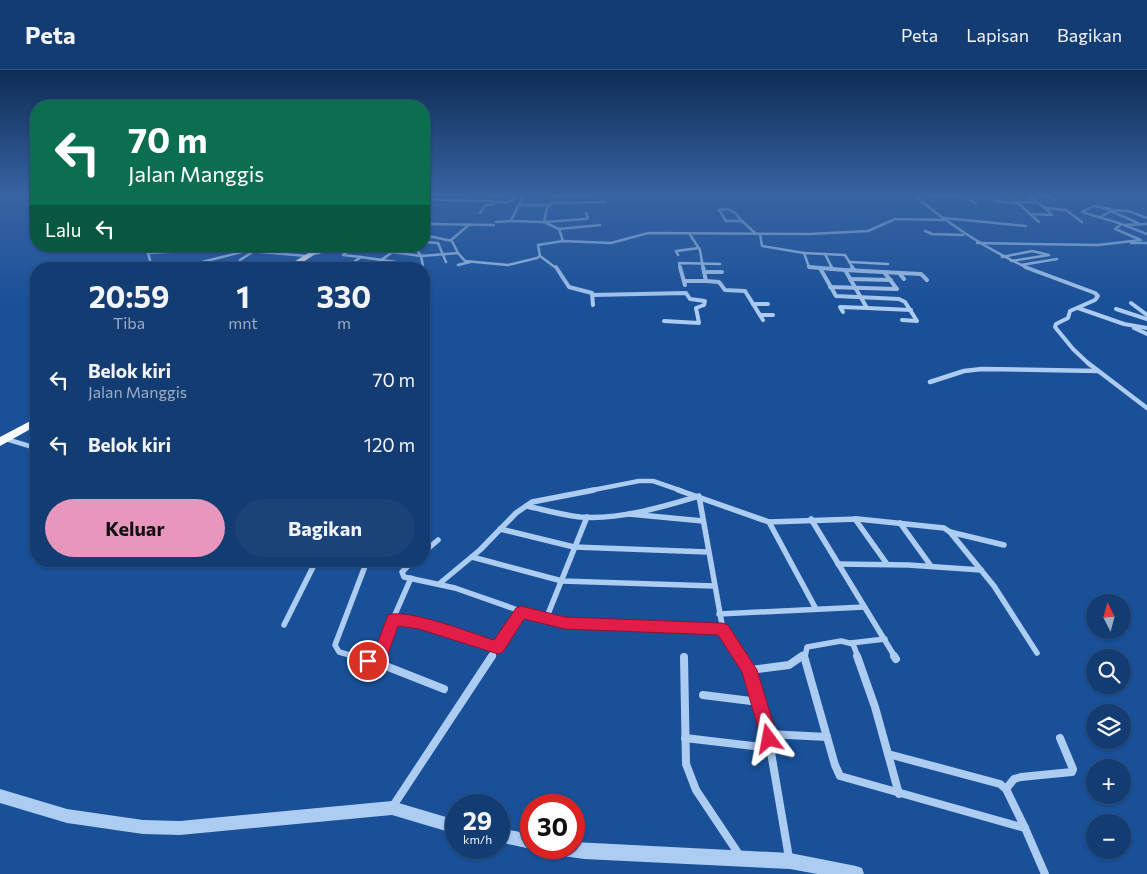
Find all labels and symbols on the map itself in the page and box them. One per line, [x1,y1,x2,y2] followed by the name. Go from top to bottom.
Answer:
[1086,594,1131,639] north arrow
[347,640,389,682] pin
[742,712,794,764] position arrow
[520,794,585,859] speed limit sign: 30

